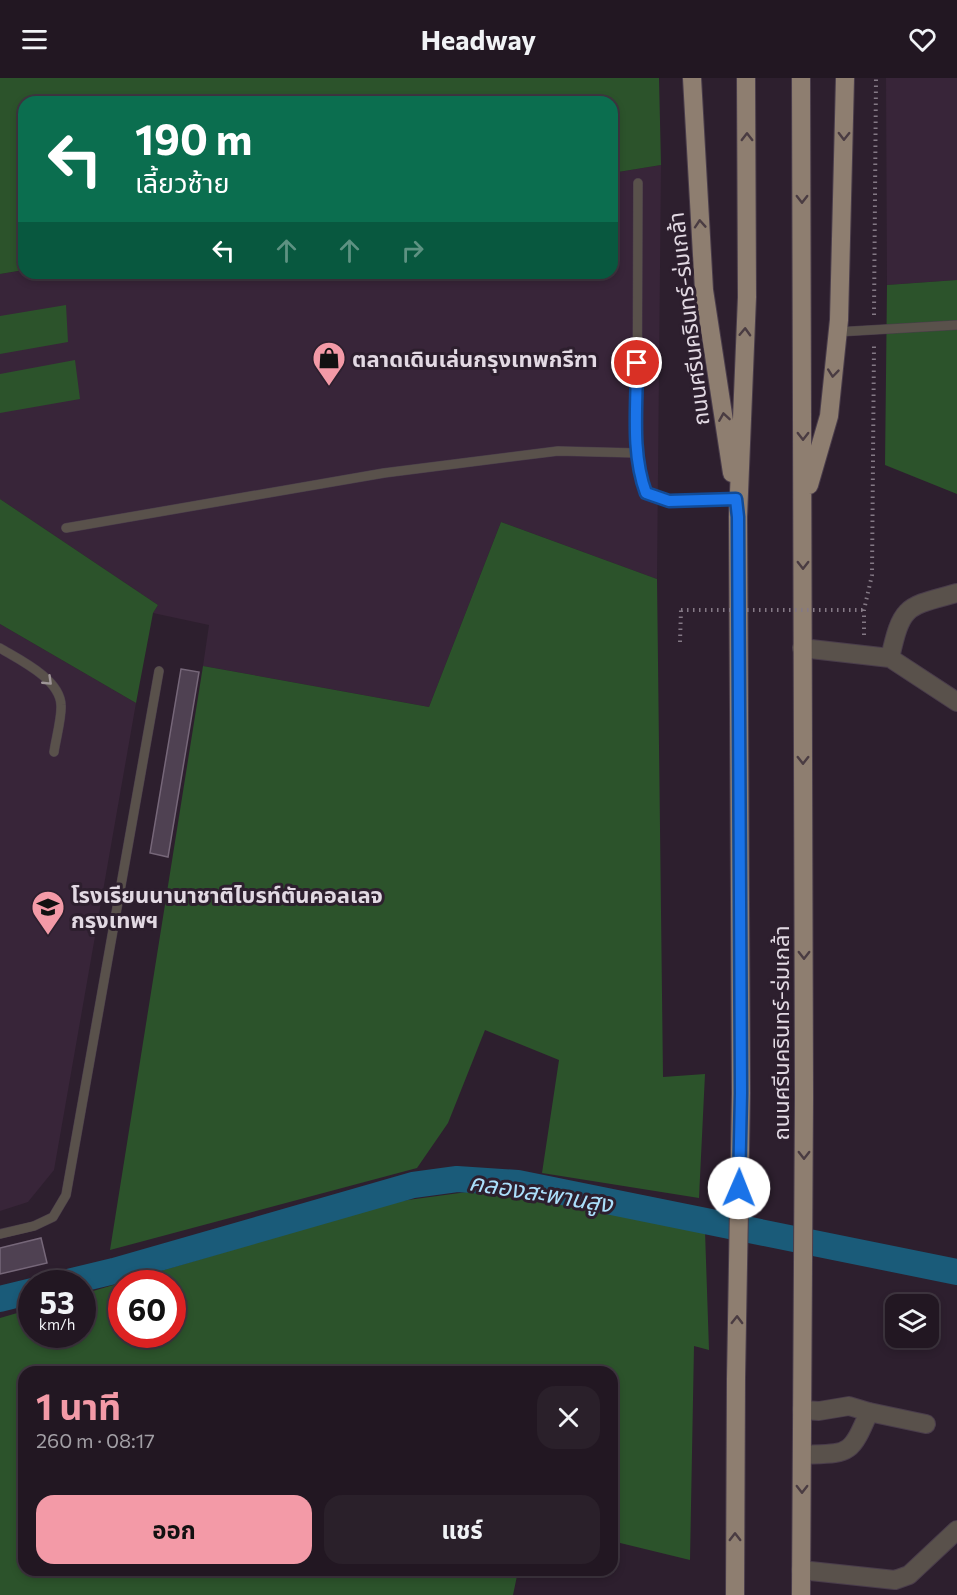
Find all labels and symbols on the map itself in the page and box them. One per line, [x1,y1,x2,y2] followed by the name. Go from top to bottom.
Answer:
[838,132,850,141] one-way arrow
[740,133,753,142] one-way arrow
[796,195,808,204] one-way arrow
[662,211,714,427] street label: ถนนศรีนครินทร์-ร่มเกล้า
[694,219,707,228] one-way arrow
[739,328,752,337] one-way arrow
[611,337,662,388] pin
[311,340,347,387] shop icon: ตลาดเดินเล่นกรุงเทพกรีฑา
[352,345,598,373] place label: ตลาดเดินเล่นกรุงเทพกรีฑา
[827,369,840,378] one-way arrow
[718,413,730,422] one-way arrow
[797,432,809,441] one-way arrow
[797,561,809,570] one-way arrow
[40,674,51,685] one-way arrow
[797,756,809,765] one-way arrow
[71,881,383,934] place label: โรงเรียนนานาชาติไบรท์ตันคอลเลจ กรุงเทพฯ
[30,889,66,936] school or university icon: โรงเรียนนานาชาติไบรท์ตันคอลเลจ กรุงเทพฯ
[767,926,794,1140] street label: ถนนศรีนครินทร์-ร่มเกล้า
[798,951,810,960] one-way arrow
[798,1151,810,1160] one-way arrow
[707,1156,771,1220] position arrow
[467,1166,616,1220] water label: คลองสะพานสูง
[108,1270,186,1348] speed limit sign: 60
[731,1316,743,1325] one-way arrow
[796,1484,808,1493] one-way arrow
[729,1532,741,1541] one-way arrow

